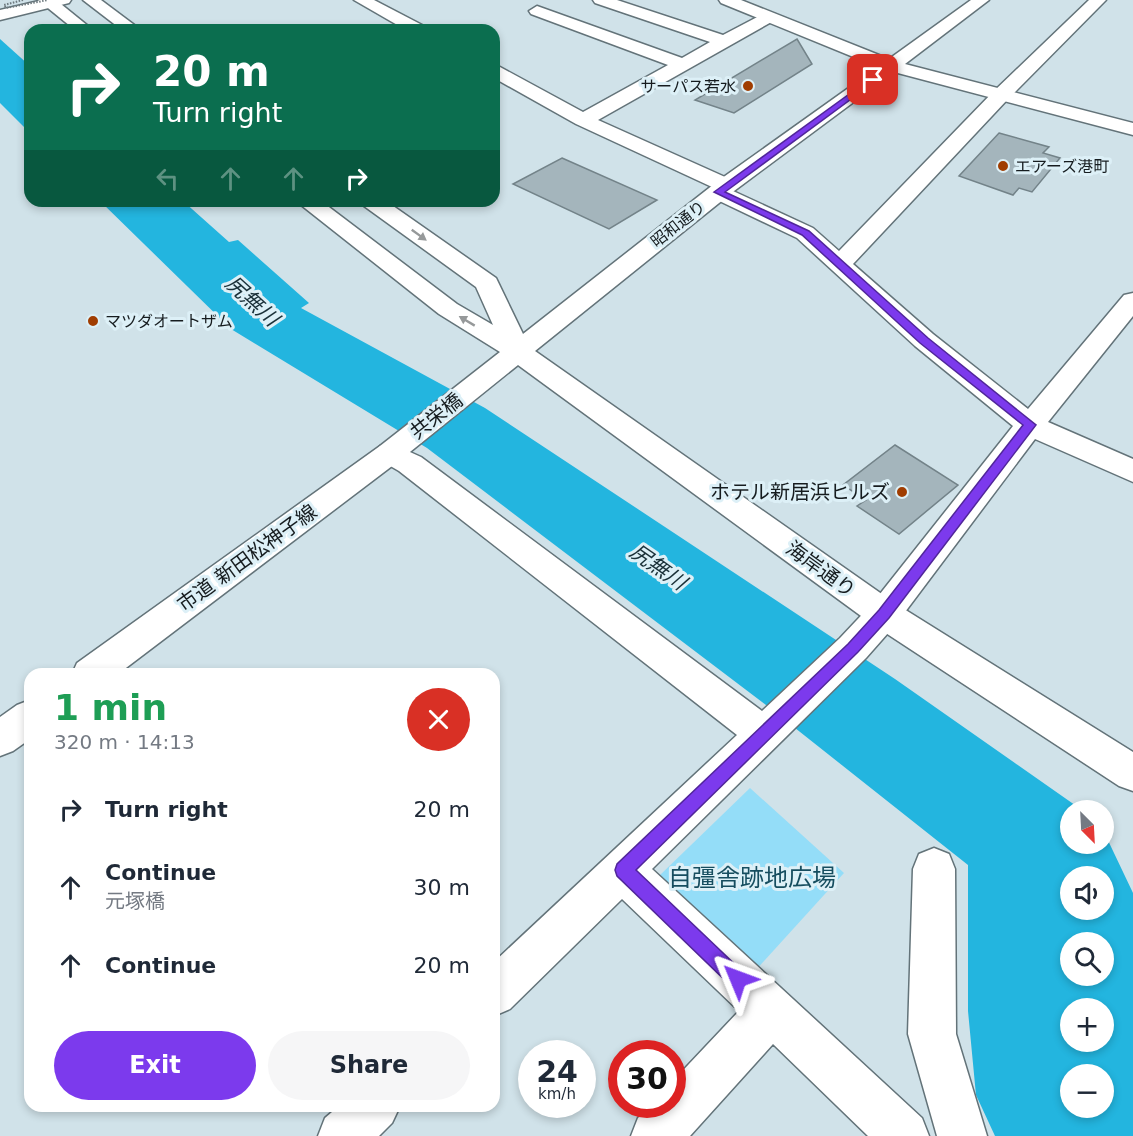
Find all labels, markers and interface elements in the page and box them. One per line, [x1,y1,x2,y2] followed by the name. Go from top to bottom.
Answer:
[153,47,270,96] text: 20 m
[54,48,132,126] icon: right
[847,54,898,105] pin
[856,63,889,96] icon: arrive
[640,77,736,96] place label: サーパス若水
[741,79,755,93] marker: サーパス若水
[153,97,282,128] text: Turn right
[1015,157,1109,176] place label: エアーズ港町
[996,159,1010,173] marker: エアーズ港町
[151,162,184,195] icon: left
[214,162,247,195] icon: ahead
[277,162,310,195] icon: ahead
[340,162,373,195] icon: right
[647,197,709,251] street label: 昭和通り
[411,229,427,241] one-way arrow
[221,271,285,332] water label: 尻無川
[105,312,233,331] place label: マツダオートザム
[86,314,100,328] marker: マツダオートザム
[458,316,475,326] one-way arrow
[405,388,467,444] street label: 共栄橋
[710,480,890,504] place label: ホテル新居浜ヒルズ
[895,485,909,499] marker: ホテル新居浜ヒルズ
[173,499,321,617] street label: 市道 新田松神子線
[782,536,860,602] street label: 海岸通り
[625,539,692,596] water label: 尻無川
[54,687,167,728] text: 1 min
[407,688,470,751] button: close
[54,730,195,754] text: 320 m · 14:13
[54,793,87,826] icon: right
[105,797,228,822] text: Turn right
[414,797,470,822] text: 20 m
[1060,800,1114,854] north arrow
[1060,800,1114,1118] map controls
[105,860,216,885] text: Continue
[668,864,836,892] park label: 自彊舎跡地広場
[1060,866,1114,920] button: sound
[54,871,87,904] icon: ahead
[414,875,470,900] text: 30 m
[105,889,165,913] text: 元塚橋
[1060,932,1114,986] button: search
[706,947,770,1011] position arrow
[54,949,87,982] icon: ahead
[105,953,216,978] text: Continue
[414,953,470,978] text: 20 m
[1060,998,1114,1052] button: +
[54,1031,256,1100] button: Exit
[268,1031,470,1100] button: Share
[608,1040,686,1118] speed limit sign: 30
[536,1054,578,1089] text: 24
[1060,1064,1114,1118] button: −
[538,1085,576,1103] text: km/h

